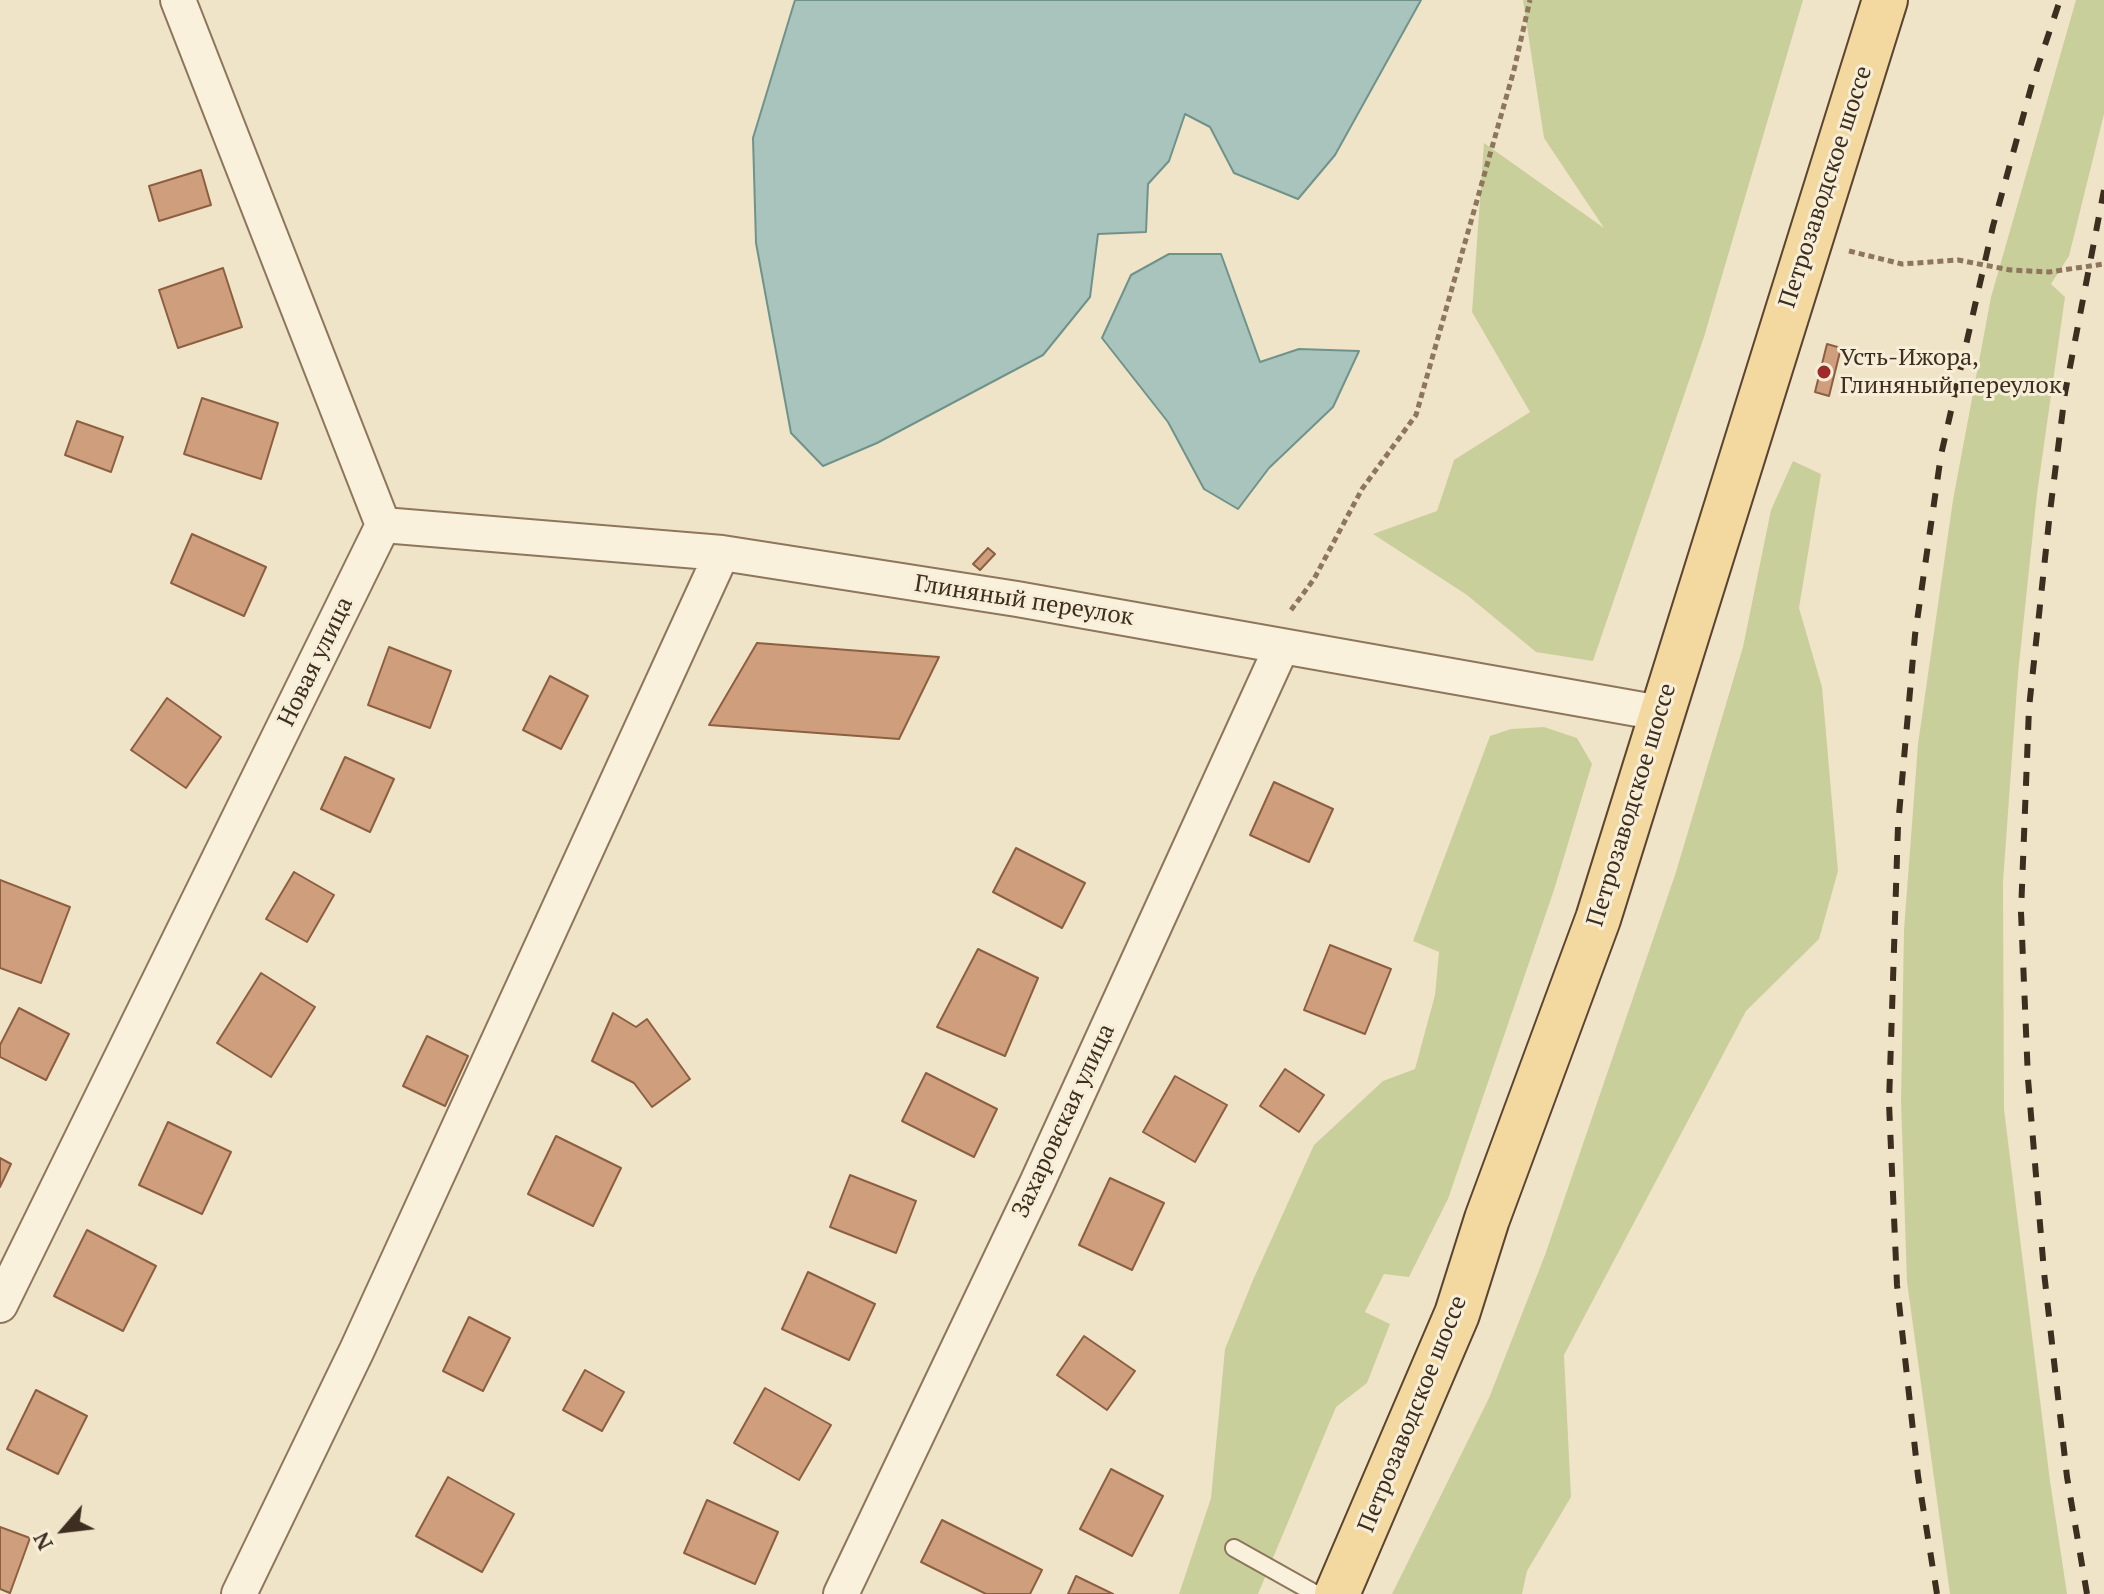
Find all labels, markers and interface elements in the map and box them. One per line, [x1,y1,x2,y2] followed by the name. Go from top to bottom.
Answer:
[1773,62,1879,312] street label: Петрозаводское шоссе
[1840,344,2062,400] place label: Усть-Ижора, Глиняный переулок
[1815,363,1833,381] marker: Усть-Ижора, Глиняный переулок
[912,569,1136,633] street label: Глиняный переулок
[272,593,360,731] street label: Новая улица
[1581,680,1683,930] street label: Петрозаводское шоссе
[1006,1020,1122,1222] street label: Захаровская улица
[1352,1292,1474,1536] street label: Петрозаводское шоссе
[24,1490,104,1570] north arrow
[26,1527,59,1556] text: N

